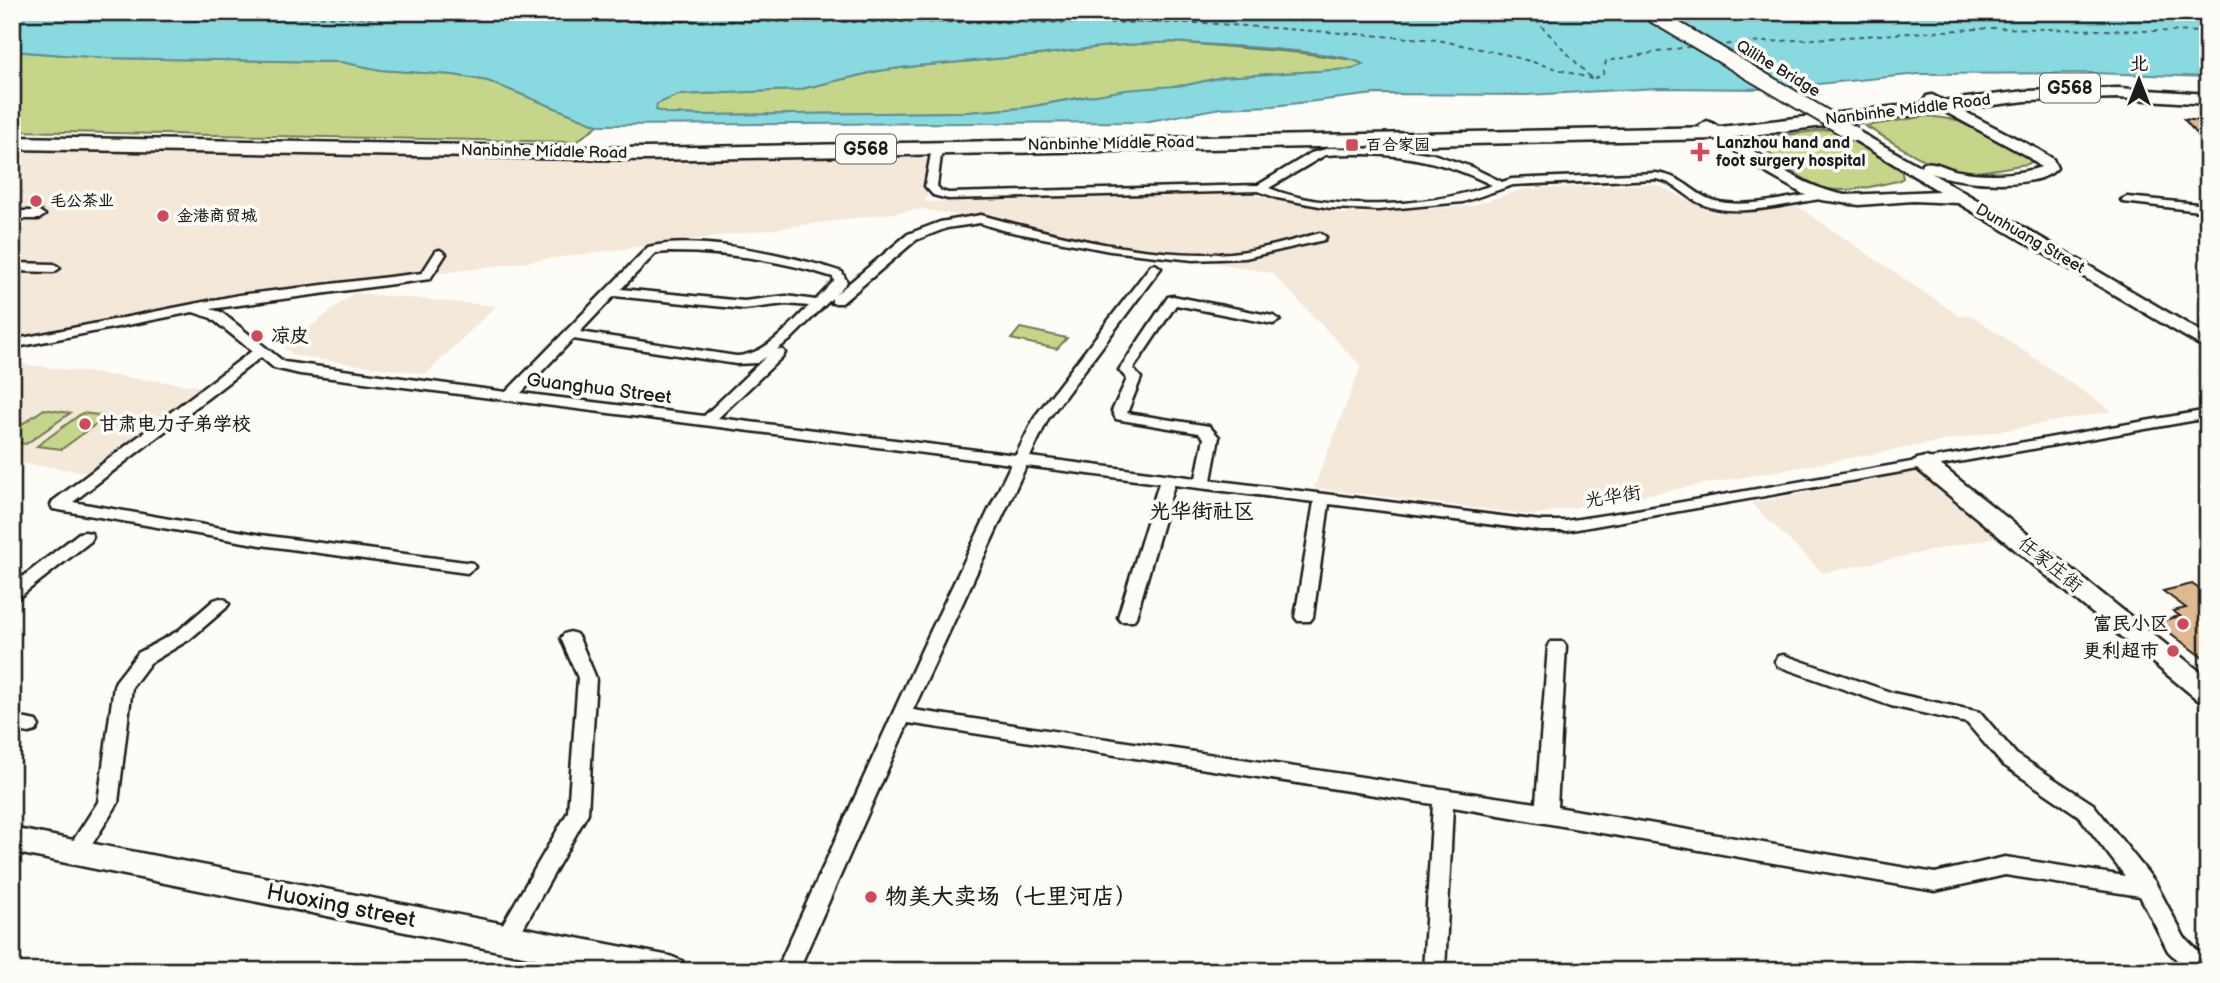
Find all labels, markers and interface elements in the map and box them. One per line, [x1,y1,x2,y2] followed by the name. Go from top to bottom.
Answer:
[1733,37,1824,102] street label: Qilihe Bridge
[2104,46,2174,116] north arrow
[2129,53,2149,76] text: 北
[2040,74,2100,102] road number: G568
[1824,90,1992,130] street label: Nanbinhe Middle Road
[1028,133,1194,155] street label: Nanbinhe Middle Road
[836,134,896,164] road number: G568
[1716,134,1866,171] place label: Lanzhou hand and foot surgery hospital
[1366,136,1430,155] place label: 百合家园
[1344,137,1360,153] marker: 百合家园
[461,141,627,163] street label: Nanbinhe Middle Road
[1690,142,1710,162] marker: Lanzhou hand and foot surgery hospital
[50,192,114,211] place label: 毛公茶业
[28,193,44,209] marker: 毛公茶业
[1972,200,2088,278] street label: Dunhuang Street
[177,207,257,226] place label: 金港商贸城
[155,208,171,224] marker: 金港商贸城
[271,325,309,348] place label: 凉皮
[249,328,265,344] marker: 凉皮
[525,369,673,409] street label: Guanghua Street
[99,413,251,436] place label: 甘肃电力子弟学校
[77,416,93,432] marker: 甘肃电力子弟学校
[1583,481,1643,513] street label: 光华街
[1150,499,1255,524] district label: 光华街社区
[2013,532,2087,598] street label: 任家庄街
[2093,613,2169,636] place label: 富民小区
[2175,616,2191,632] marker: 富民小区
[2083,640,2159,663] place label: 更利超市
[2165,643,2181,659] marker: 更利超市
[264,878,418,934] street label: Huoxing street
[885,883,1138,911] place label: 物美大卖场（七里河店）
[863,889,879,905] marker: 物美大卖场（七里河店）

